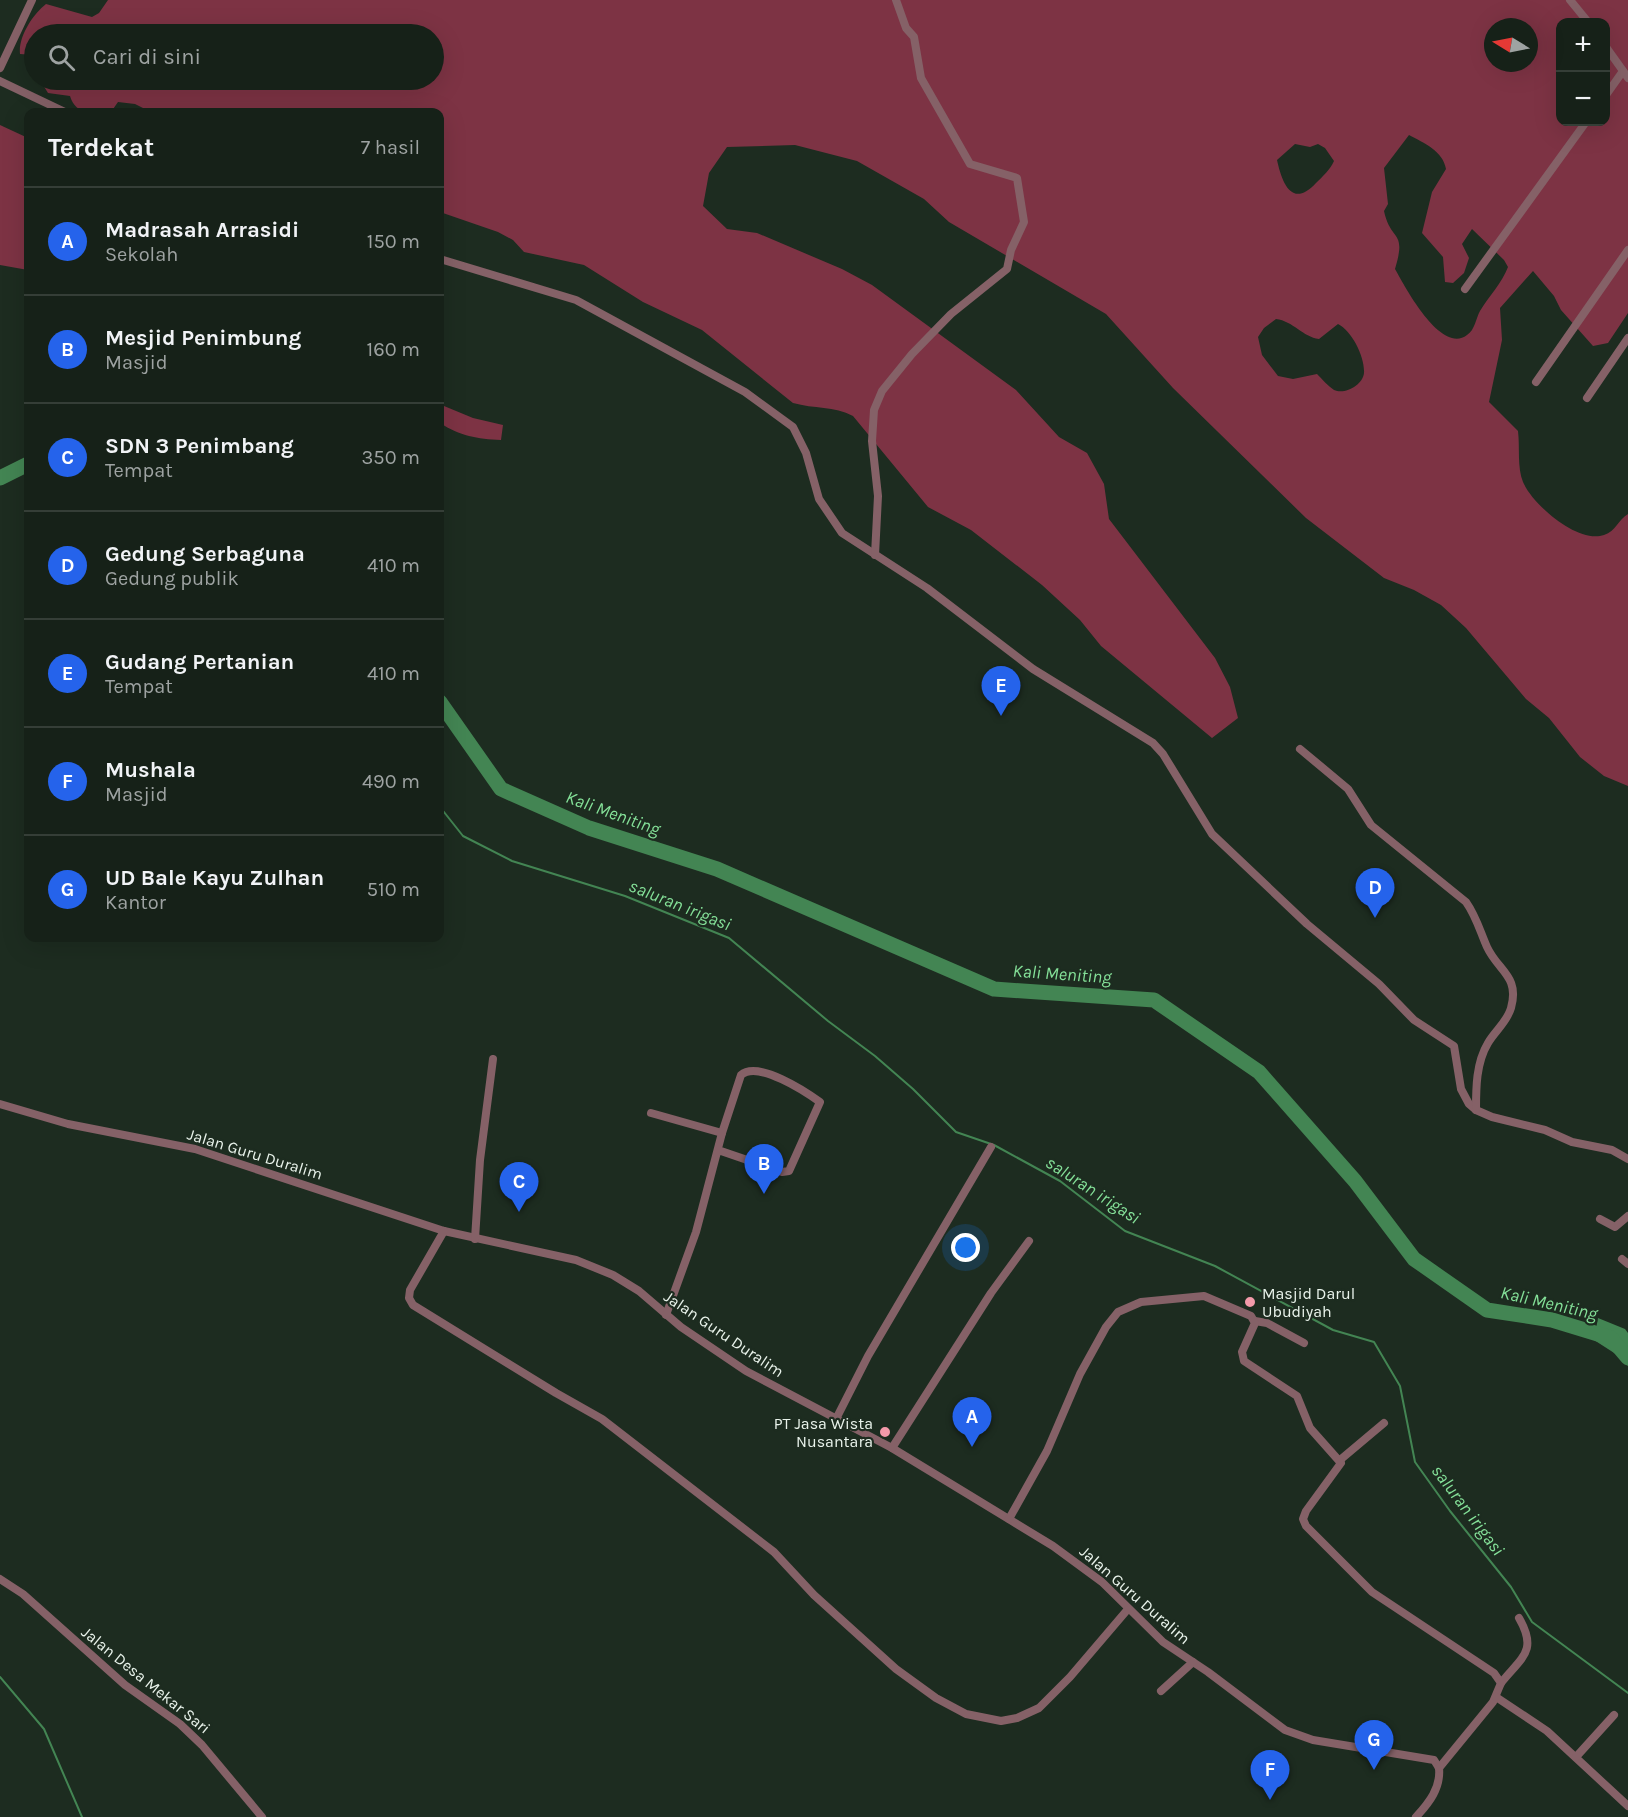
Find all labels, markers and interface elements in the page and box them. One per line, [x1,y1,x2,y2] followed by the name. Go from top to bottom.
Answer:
[1484,18,1538,72] north arrow
[1556,18,1610,126] map controls
[1556,18,1610,72] button: +
[24,24,444,90] search box
[45,41,78,74] icon: search
[93,44,201,70] text: Cari di sini
[1556,72,1610,126] button: −
[48,132,154,163] text: Terdekat
[361,136,420,159] text: 7 hasil
[105,217,299,243] text: Madrasah Arrasidi
[61,230,74,253] text: A
[367,230,420,253] text: 150 m
[105,243,178,266] text: Sekolah
[105,325,301,351] text: Mesjid Penimbung
[61,338,74,361] text: B
[367,338,420,361] text: 160 m
[105,351,168,374] text: Masjid
[105,433,294,459] text: SDN 3 Penimbang
[61,446,74,469] text: C
[362,446,420,469] text: 350 m
[105,459,173,482] text: Tempat
[105,541,305,567] text: Gedung Serbaguna
[61,554,74,577] text: D
[367,554,420,577] text: 410 m
[105,567,239,590] text: Gedung publik
[105,649,294,675] text: Gudang Pertanian
[62,662,73,685] text: E
[367,662,420,685] text: 410 m
[982,666,1020,716] pin: E
[105,675,173,698] text: Tempat
[105,757,196,783] text: Mushala
[62,770,73,793] text: F
[362,770,420,793] text: 490 m
[105,783,168,806] text: Masjid
[563,786,664,841] water label: Kali Meniting
[105,865,324,891] text: UD Bale Kayu Zulhan
[1356,868,1394,918] pin: D
[626,875,734,936] water label: saluran irigasi
[61,878,74,901] text: G
[367,878,420,901] text: 510 m
[105,891,166,914] text: Kantor
[1012,960,1113,988] water label: Kali Meniting
[185,1124,325,1184] street label: Jalan Guru Duralim
[744,1144,783,1194] pin: B
[1042,1151,1145,1229] water label: saluran irigasi
[500,1162,538,1212] pin: C
[951,1233,980,1262] your location
[1498,1281,1600,1325] water label: Kali Meniting
[1262,1284,1355,1321] place label: Masjid Darul Ubudiyah
[661,1287,787,1381] street label: Jalan Guru Duralim
[1243,1295,1257,1309] marker: Masjid Darul Ubudiyah
[952,1398,992,1447] pin: A
[774,1414,873,1451] place label: PT Jasa Wista Nusantara
[878,1425,892,1439] marker: PT Jasa Wista Nusantara
[1427,1460,1509,1560] water label: saluran irigasi
[1076,1542,1194,1648] street label: Jalan Guru Duralim
[78,1622,214,1738] street label: Jalan Desa Mekar Sari
[1354,1720,1394,1770] pin: G
[1250,1750,1290,1800] pin: F

